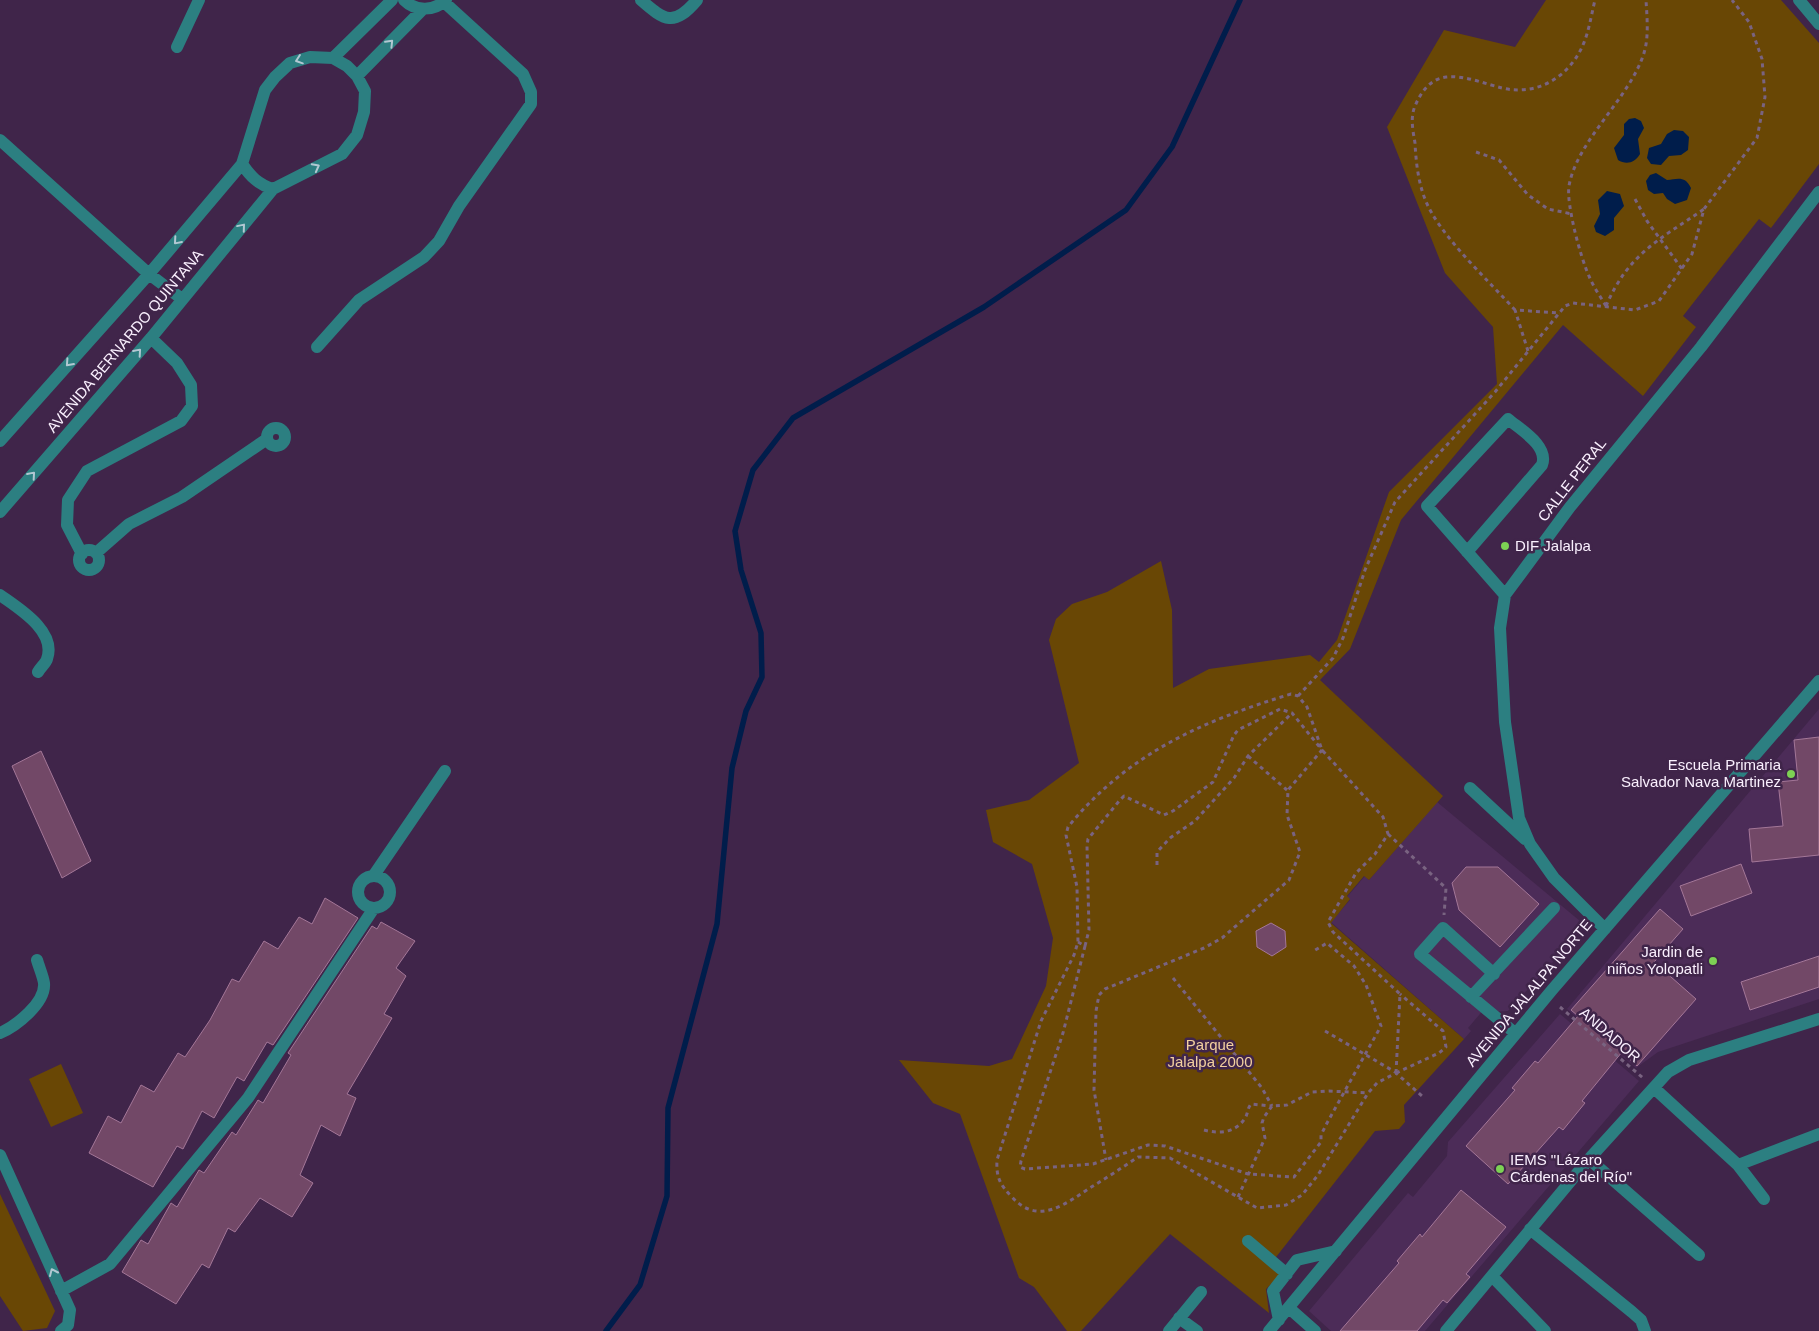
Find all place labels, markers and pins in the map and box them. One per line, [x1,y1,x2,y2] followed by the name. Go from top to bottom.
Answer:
[1515,537,1592,554] place label: DIF Jalalpa
[1499,540,1511,552] marker: DIF Jalalpa
[1621,756,1782,790] place label: Escuela Primaria Salvador Nava Martinez
[1785,768,1797,780] marker: Escuela Primaria Salvador Nava Martinez
[1607,943,1703,977] place label: Jardin de niños Yolopatli
[1707,955,1719,967] marker: Jardin de niños Yolopatli
[1510,1151,1632,1185] place label: IEMS "Lázaro Cárdenas del Río"
[1494,1163,1506,1175] marker: IEMS "Lázaro Cárdenas del Río"

